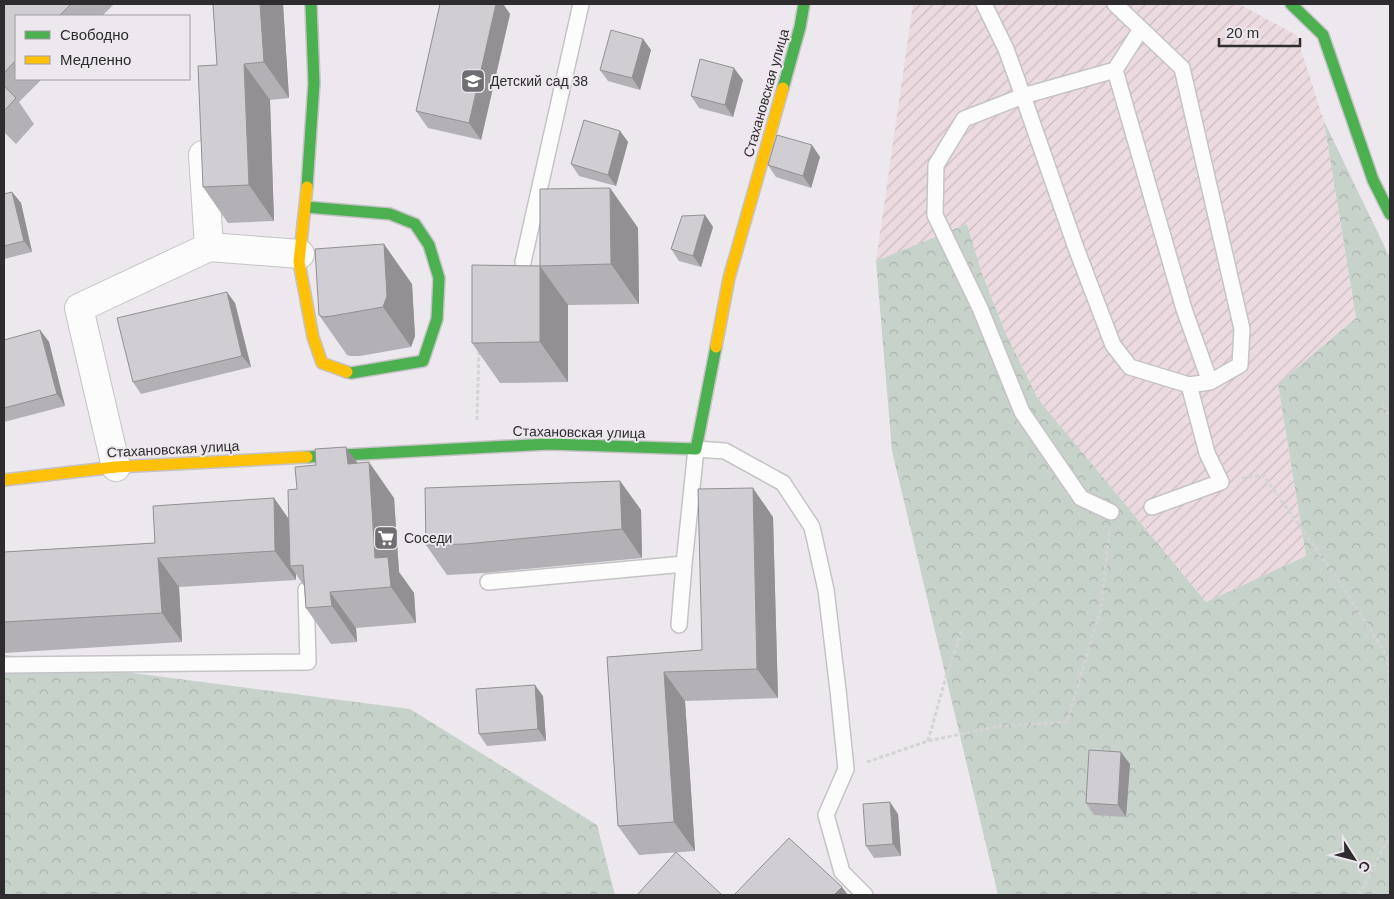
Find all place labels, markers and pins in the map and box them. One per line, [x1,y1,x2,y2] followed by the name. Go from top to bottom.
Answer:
[460,68,486,94] school or university icon: Детский сад 38
[490,73,588,89] place label: Детский сад 38
[373,525,399,551] supermarket icon: Соседи
[404,530,452,546] place label: Соседи

